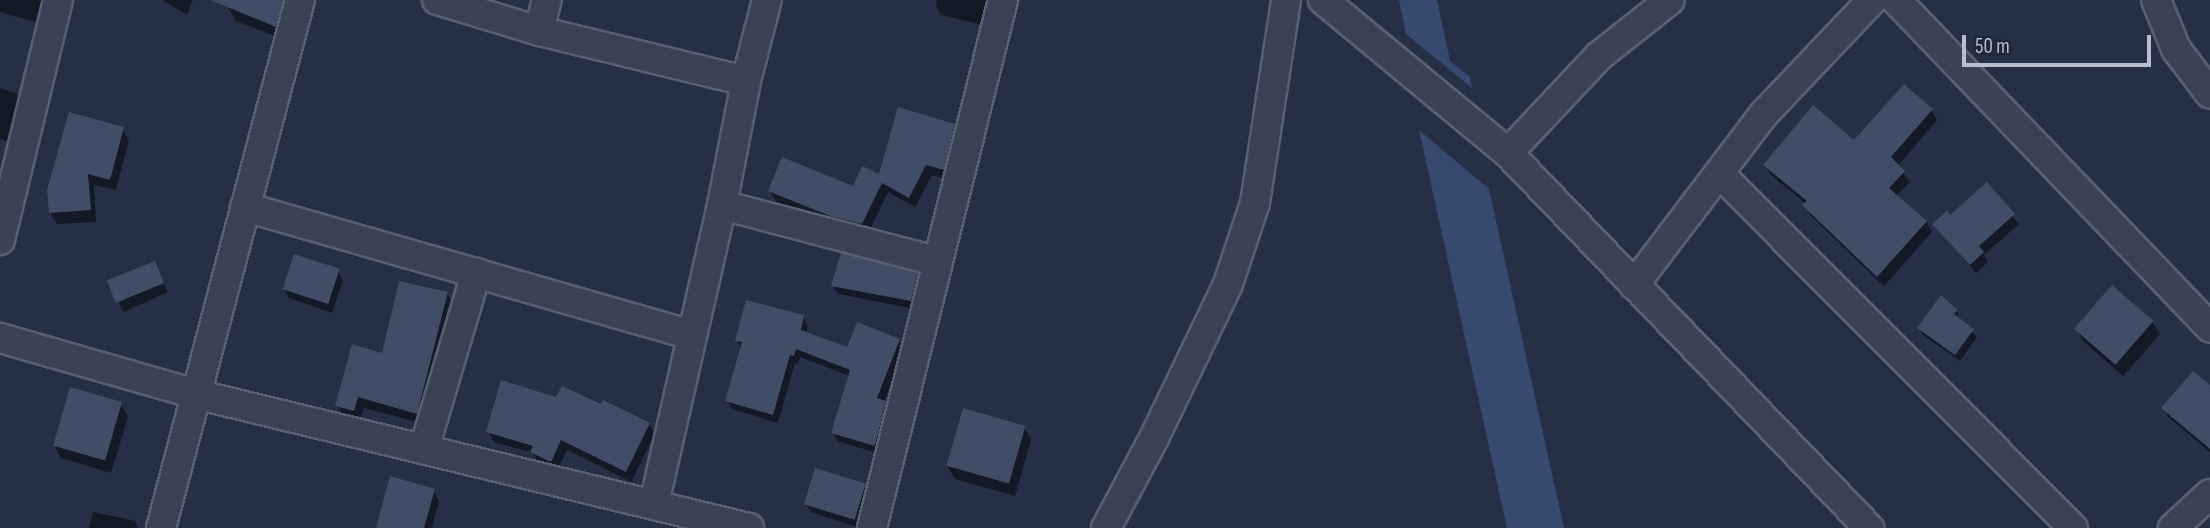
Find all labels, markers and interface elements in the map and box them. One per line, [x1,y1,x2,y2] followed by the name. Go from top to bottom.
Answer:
[1965,21,2154,65] scale bar
[1975,34,2010,59] text: 50 m

